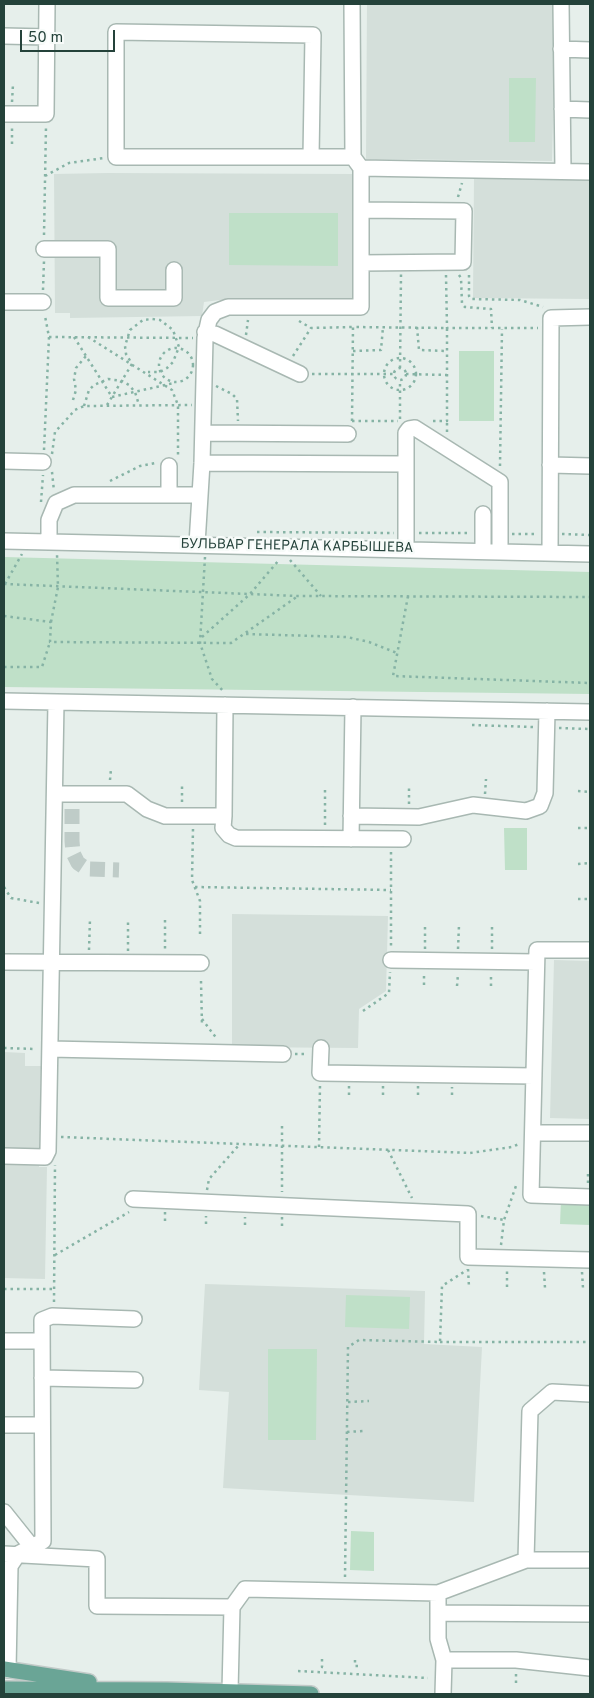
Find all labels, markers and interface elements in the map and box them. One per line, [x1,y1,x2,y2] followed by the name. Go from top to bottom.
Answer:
[22,20,118,52] scale bar
[28,29,63,48] text: 50 m
[180,537,414,557] street label: БУЛЬВАР ГЕНЕРАЛА КАРБЫШЕВА

